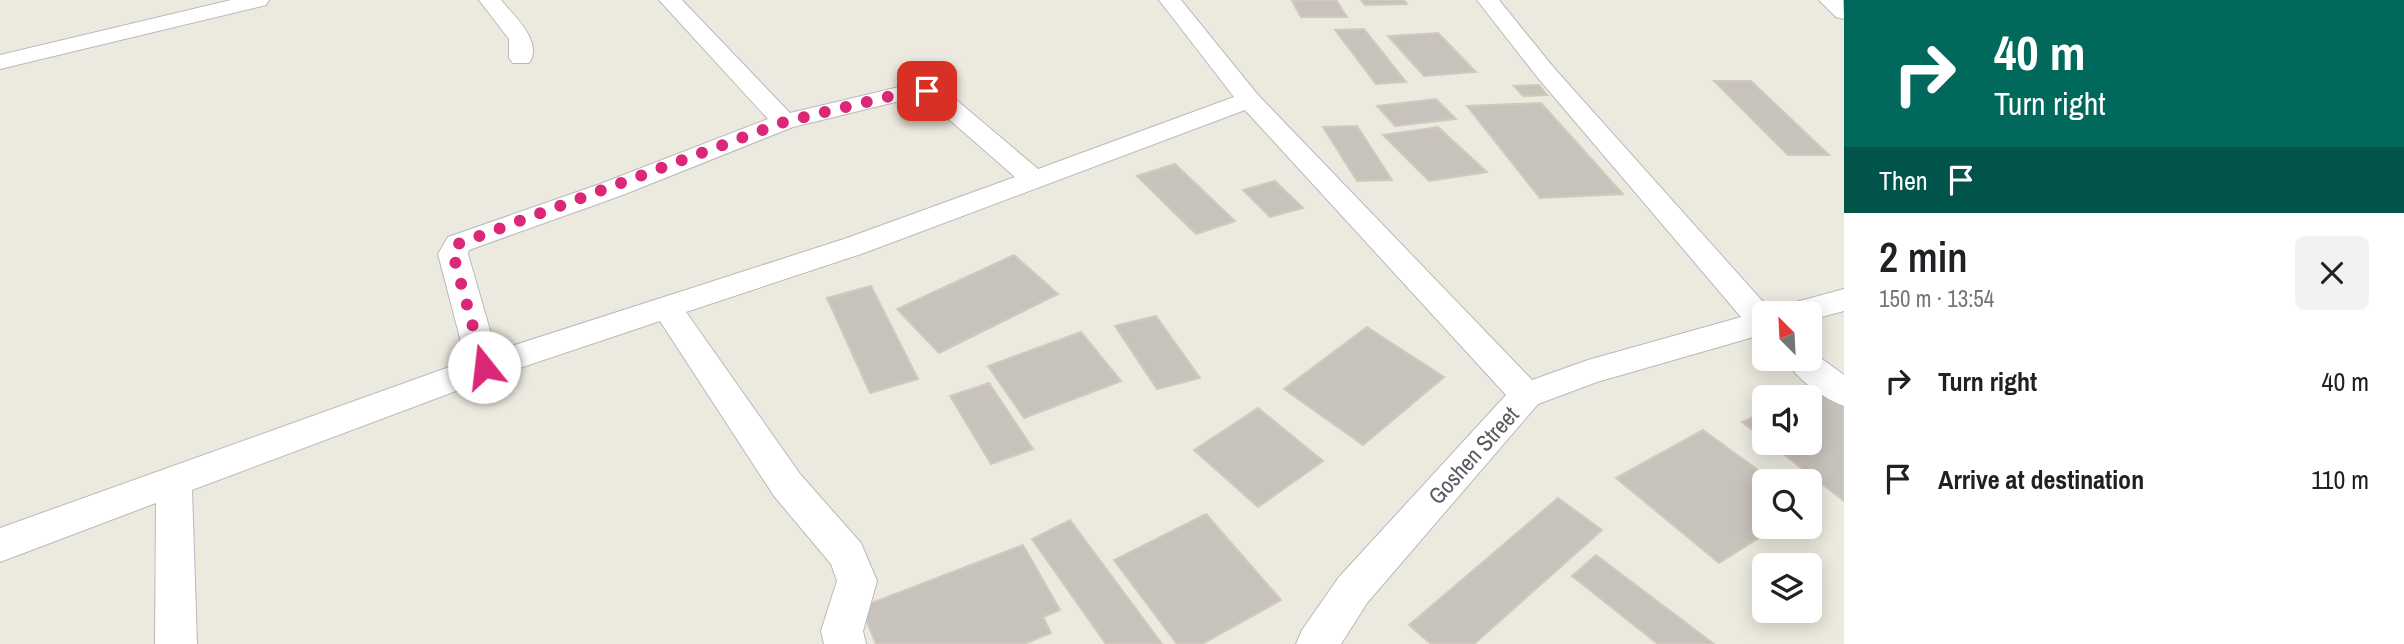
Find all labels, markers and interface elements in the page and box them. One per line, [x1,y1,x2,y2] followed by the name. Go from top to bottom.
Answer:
[1994,19,2086,85] text: 40 m
[1879,28,1970,119] icon: right
[897,61,957,121] pin
[908,72,946,110] icon: arrive
[1994,82,2106,125] text: Turn right
[1942,161,1980,199] icon: arrive
[1879,163,1928,198] text: Then
[1879,229,1968,285] text: 2 min
[2295,236,2369,310] button: close
[1879,283,1994,314] text: 150 m · 13:54
[1752,301,1822,371] north arrow
[1752,301,1822,623] map controls
[447,330,521,404] position arrow
[1879,362,1917,400] icon: right
[1938,364,2037,399] text: Turn right
[2322,364,2369,399] text: 40 m
[1752,385,1822,455] button: sound
[1421,399,1525,511] street label: Goshen Street
[1879,460,1917,498] icon: arrive
[1938,462,2144,497] text: Arrive at destination
[2311,462,2369,497] text: 110 m
[1752,469,1822,539] button: search
[1752,553,1822,623] button: layers

